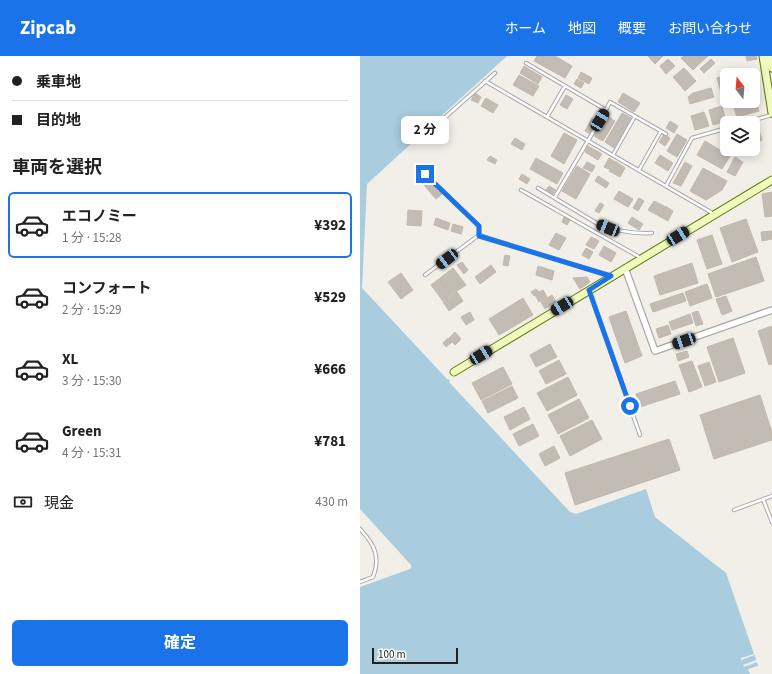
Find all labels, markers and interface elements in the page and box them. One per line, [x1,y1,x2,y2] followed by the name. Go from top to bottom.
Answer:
[20,15,76,42] text: Zipcab
[504,19,546,39] text: ホーム
[568,19,596,39] text: 地図
[618,19,646,39] text: 概要
[668,19,752,39] text: お問い合わせ
[720,68,760,108] north arrow
[720,68,760,156] map controls
[36,72,81,93] text: 乗車地
[589,107,611,133] car
[36,110,81,131] text: 目的地
[401,116,449,144] callout: 2 分
[720,116,760,156] button: layers
[414,121,436,139] text: 2 分
[12,155,102,180] text: 車両を選択
[416,165,434,183] route end
[62,206,137,227] text: エコノミー
[14,207,50,243] icon: car
[314,215,346,236] text: ¥392
[595,218,621,238] car
[665,225,691,247] car
[62,229,122,247] text: 1 分 · 15:28
[434,247,460,271] car
[62,278,152,299] text: コンフォート
[14,279,50,315] icon: car
[314,287,346,308] text: ¥529
[549,295,575,317] car
[62,301,122,319] text: 2 分 · 15:29
[671,331,697,351] car
[468,344,494,366] car
[62,349,78,370] text: XL
[14,351,50,387] icon: car
[314,359,346,380] text: ¥666
[62,372,122,390] text: 3 分 · 15:30
[621,397,639,415] route start
[62,421,102,442] text: Green
[14,423,50,459] icon: car
[314,431,346,452] text: ¥781
[62,444,122,462] text: 4 分 · 15:31
[12,491,34,513] icon: cash
[44,493,74,514] text: 現金
[315,493,348,511] text: 430 m
[12,620,348,666] button: 確定
[372,646,458,665] scale bar
[378,647,406,662] text: 100 m

